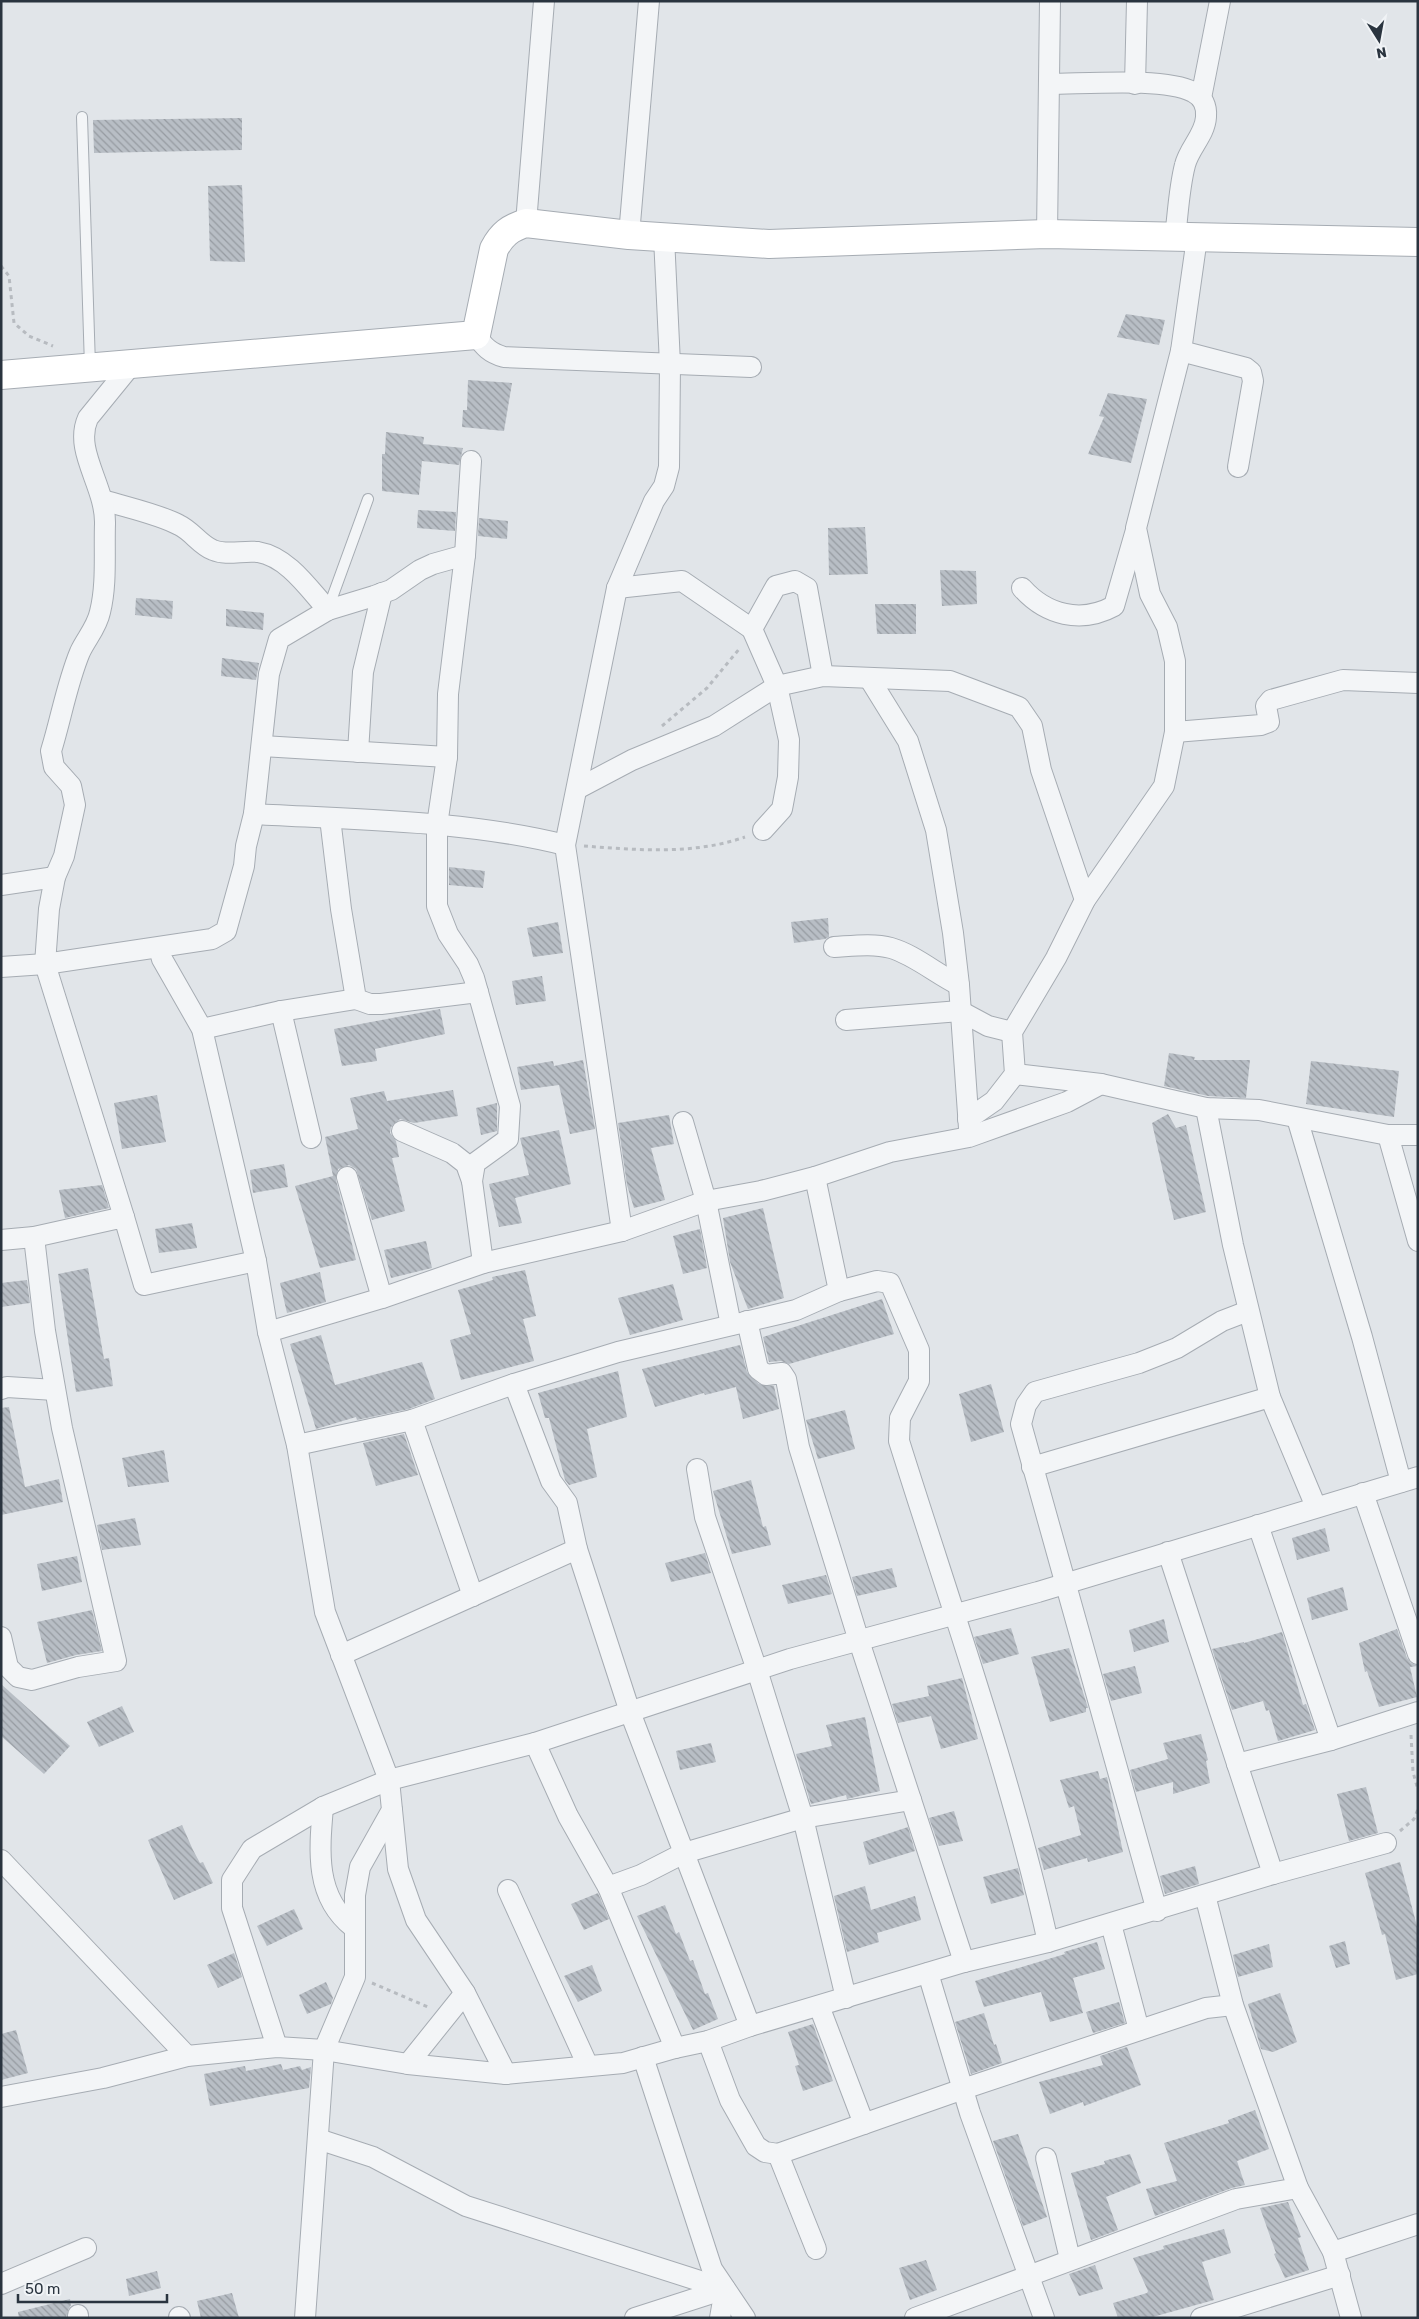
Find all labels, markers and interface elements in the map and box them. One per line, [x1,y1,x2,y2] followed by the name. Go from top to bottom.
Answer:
[1354,15,1404,65] north arrow
[1375,43,1388,62] text: N
[18,2272,166,2304] scale bar
[25,2280,60,2298] text: 50 m

